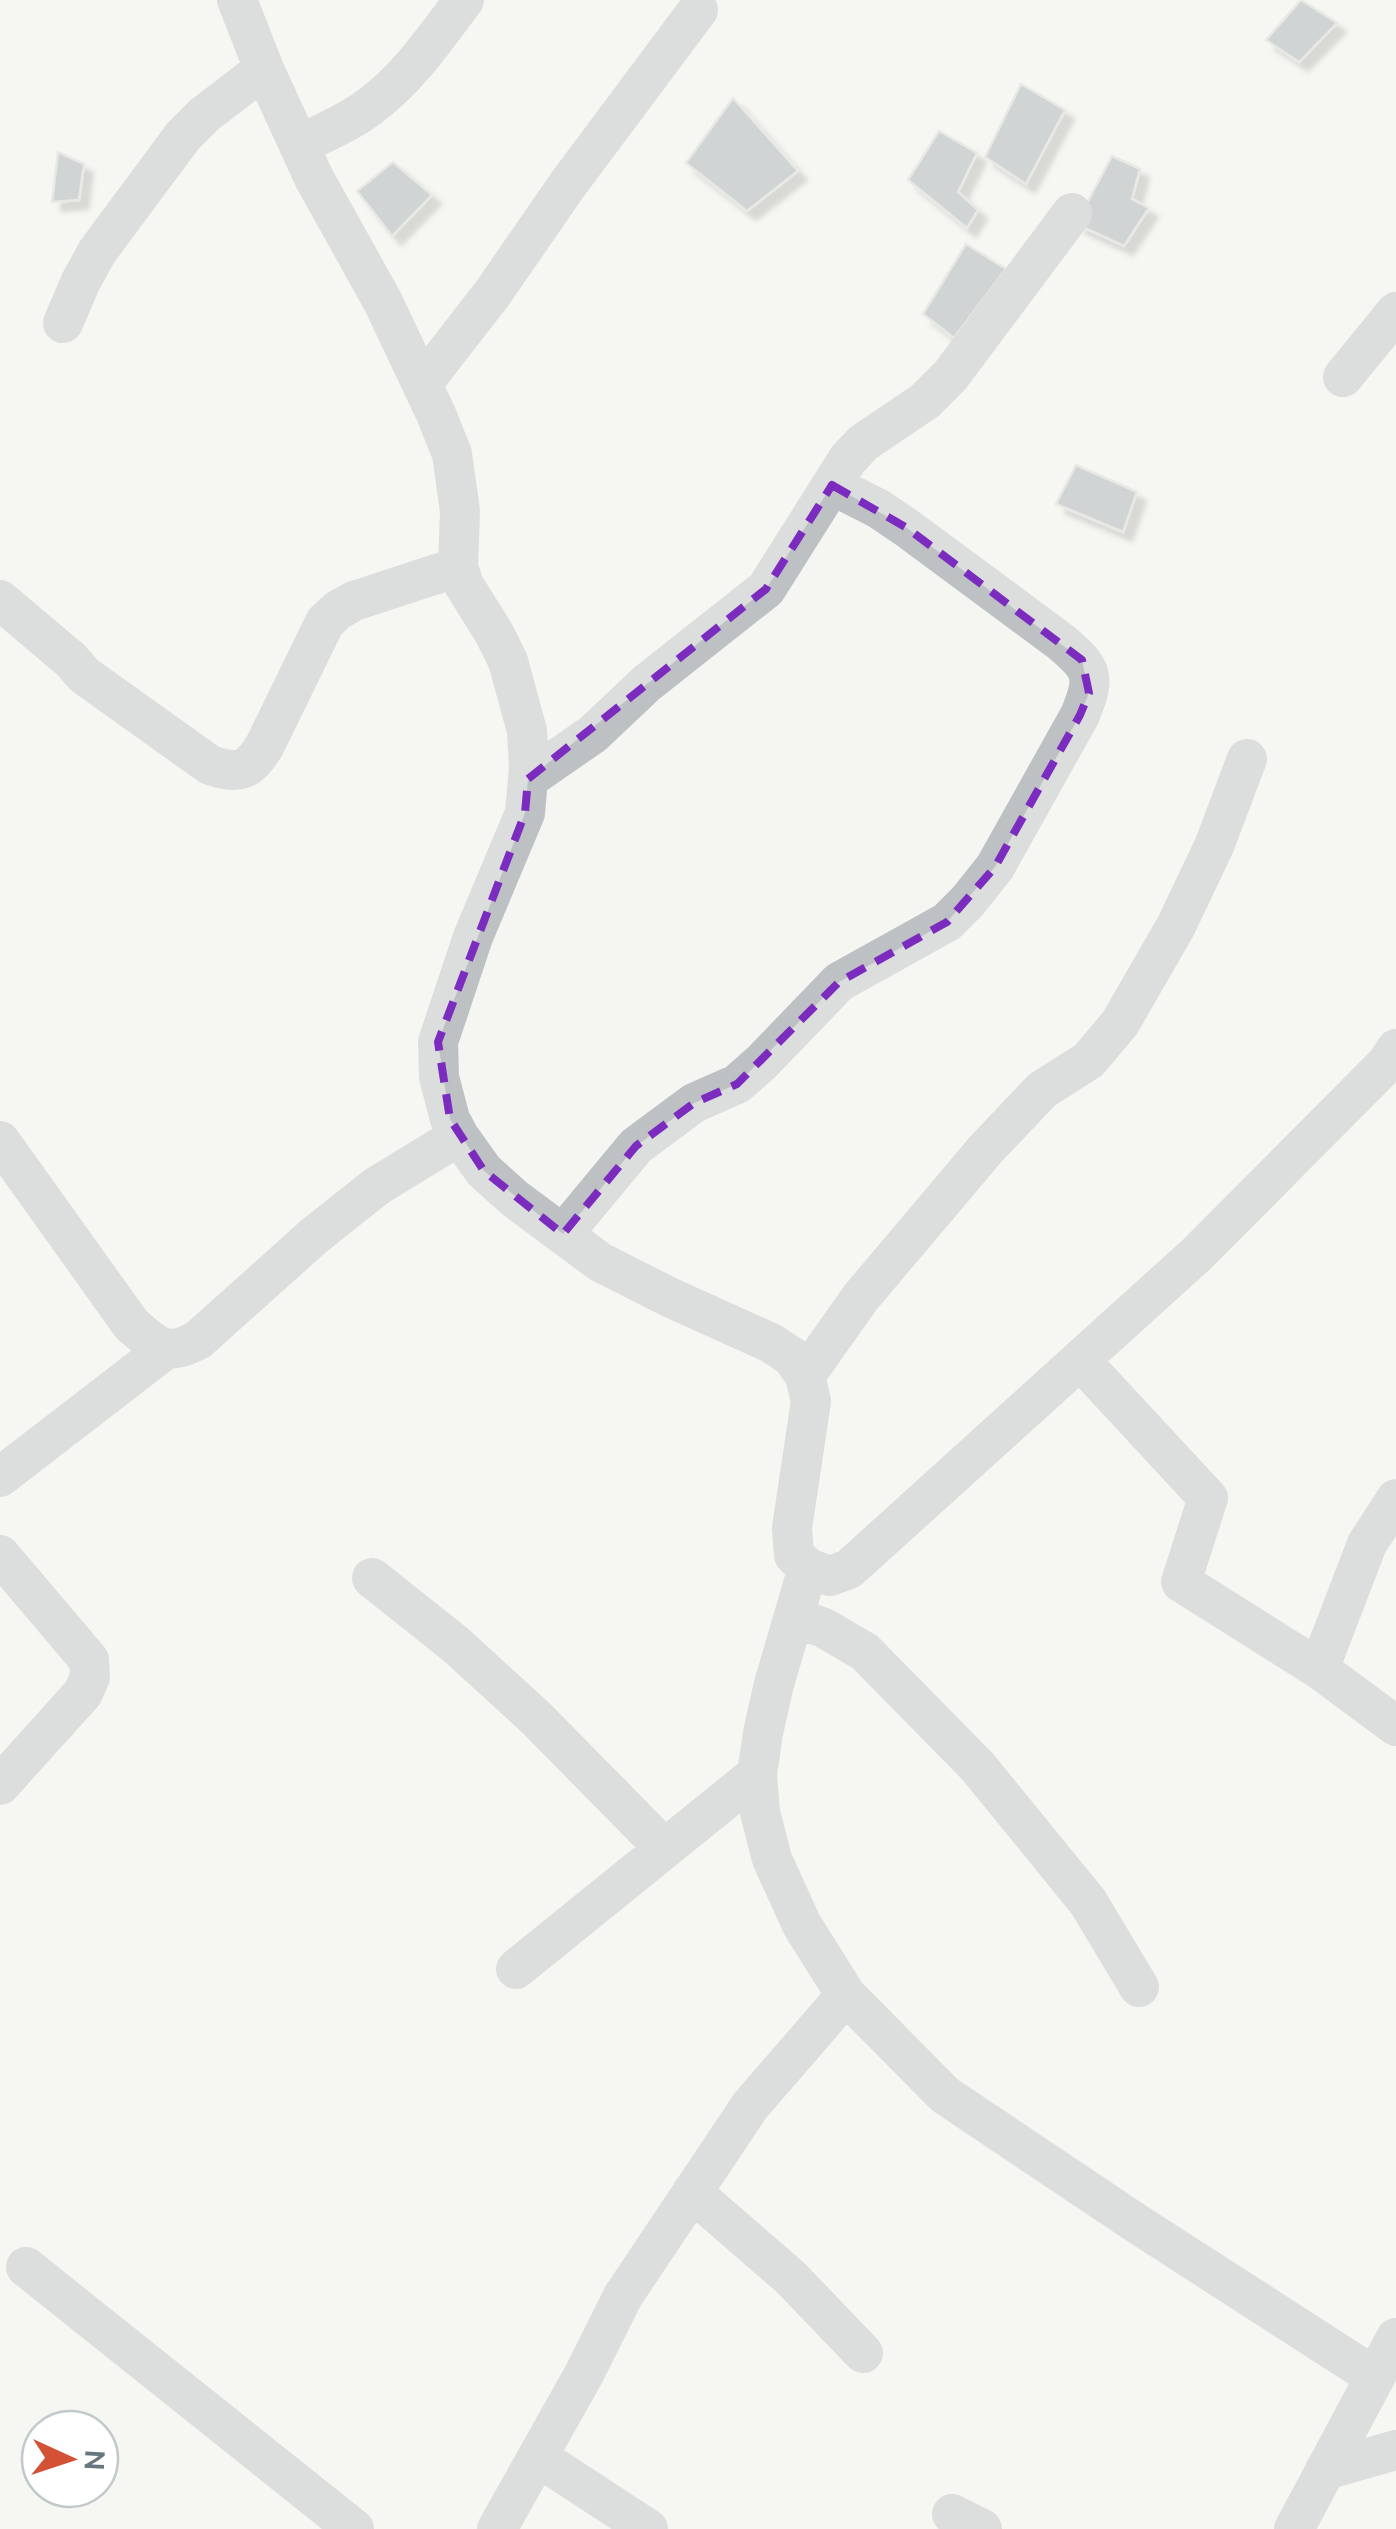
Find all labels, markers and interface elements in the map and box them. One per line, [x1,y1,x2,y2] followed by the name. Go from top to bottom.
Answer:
[20,2409,120,2509] north arrow
[79,2449,111,2472] text: N

